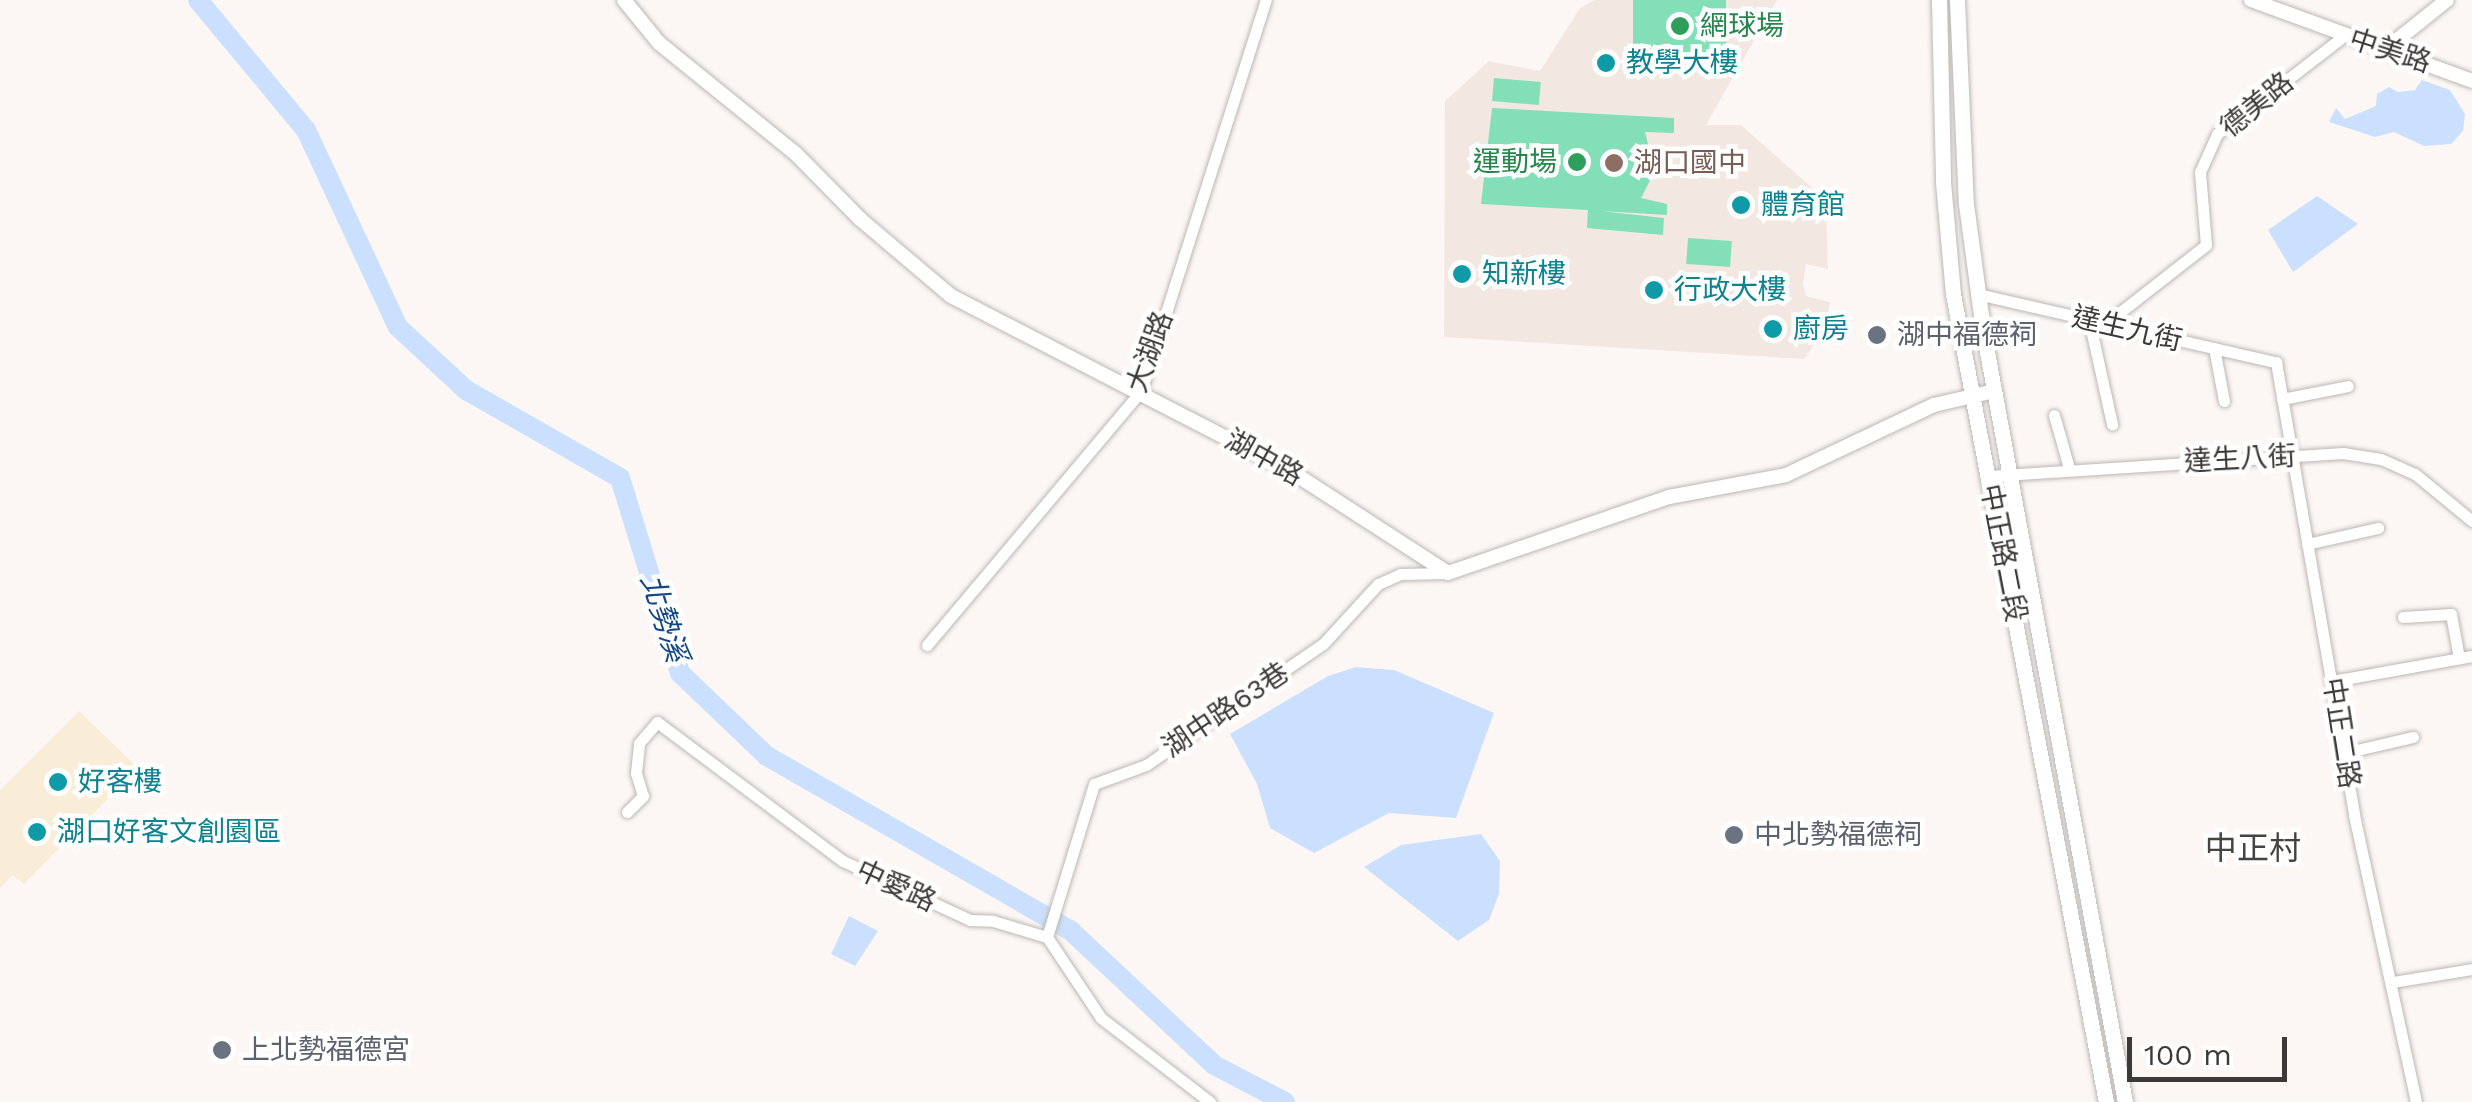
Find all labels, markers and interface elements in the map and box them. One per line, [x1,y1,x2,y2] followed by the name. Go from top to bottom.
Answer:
[1700,9,1784,43] place label: 網球場
[1669,15,1691,37] marker: 網球場
[2345,22,2435,80] street label: 中美路
[1626,46,1738,80] place label: 教學大樓
[1595,52,1617,74] marker: 教學大樓
[2214,66,2300,144] street label: 德美路
[1473,145,1557,179] place label: 運動場
[1634,146,1746,180] place label: 湖口國中
[1566,151,1588,173] marker: 運動場
[1603,152,1625,174] marker: 湖口國中
[1761,188,1845,222] place label: 體育館
[1730,194,1752,216] marker: 體育館
[1482,257,1566,291] place label: 知新樓
[1451,263,1473,285] marker: 知新樓
[1674,273,1786,307] place label: 行政大樓
[1643,279,1665,301] marker: 行政大樓
[2069,300,2185,358] street label: 達生九街
[1120,307,1180,397] street label: 大湖路
[1793,312,1849,346] place label: 廚房
[1762,318,1784,340] marker: 廚房
[1897,318,2037,352] place label: 湖中福德祠
[1866,324,1888,346] marker: 湖中福德祠
[1219,423,1309,493] street label: 湖中路
[2183,439,2297,479] street label: 達生八街
[1973,481,2033,625] street label: 中正路二段
[633,570,695,666] water label: 北勢溪
[1156,655,1296,765] street label: 湖中路63巷
[2316,675,2366,791] street label: 中正二路
[78,765,162,799] place label: 好客樓
[47,771,69,793] marker: 好客樓
[57,815,281,849] place label: 湖口好客文創園區
[1754,818,1922,852] place label: 中北勢福德祠
[26,821,48,843] marker: 湖口好客文創園區
[1723,824,1745,846] marker: 中北勢福德祠
[2205,829,2301,867] district label: 中正村
[851,853,941,919] street label: 中愛路
[2132,1017,2292,1079] scale bar
[242,1033,410,1067] place label: 上北勢福德宮
[2144,1037,2232,1072] text: 100 m
[211,1039,233,1061] marker: 上北勢福德宮

